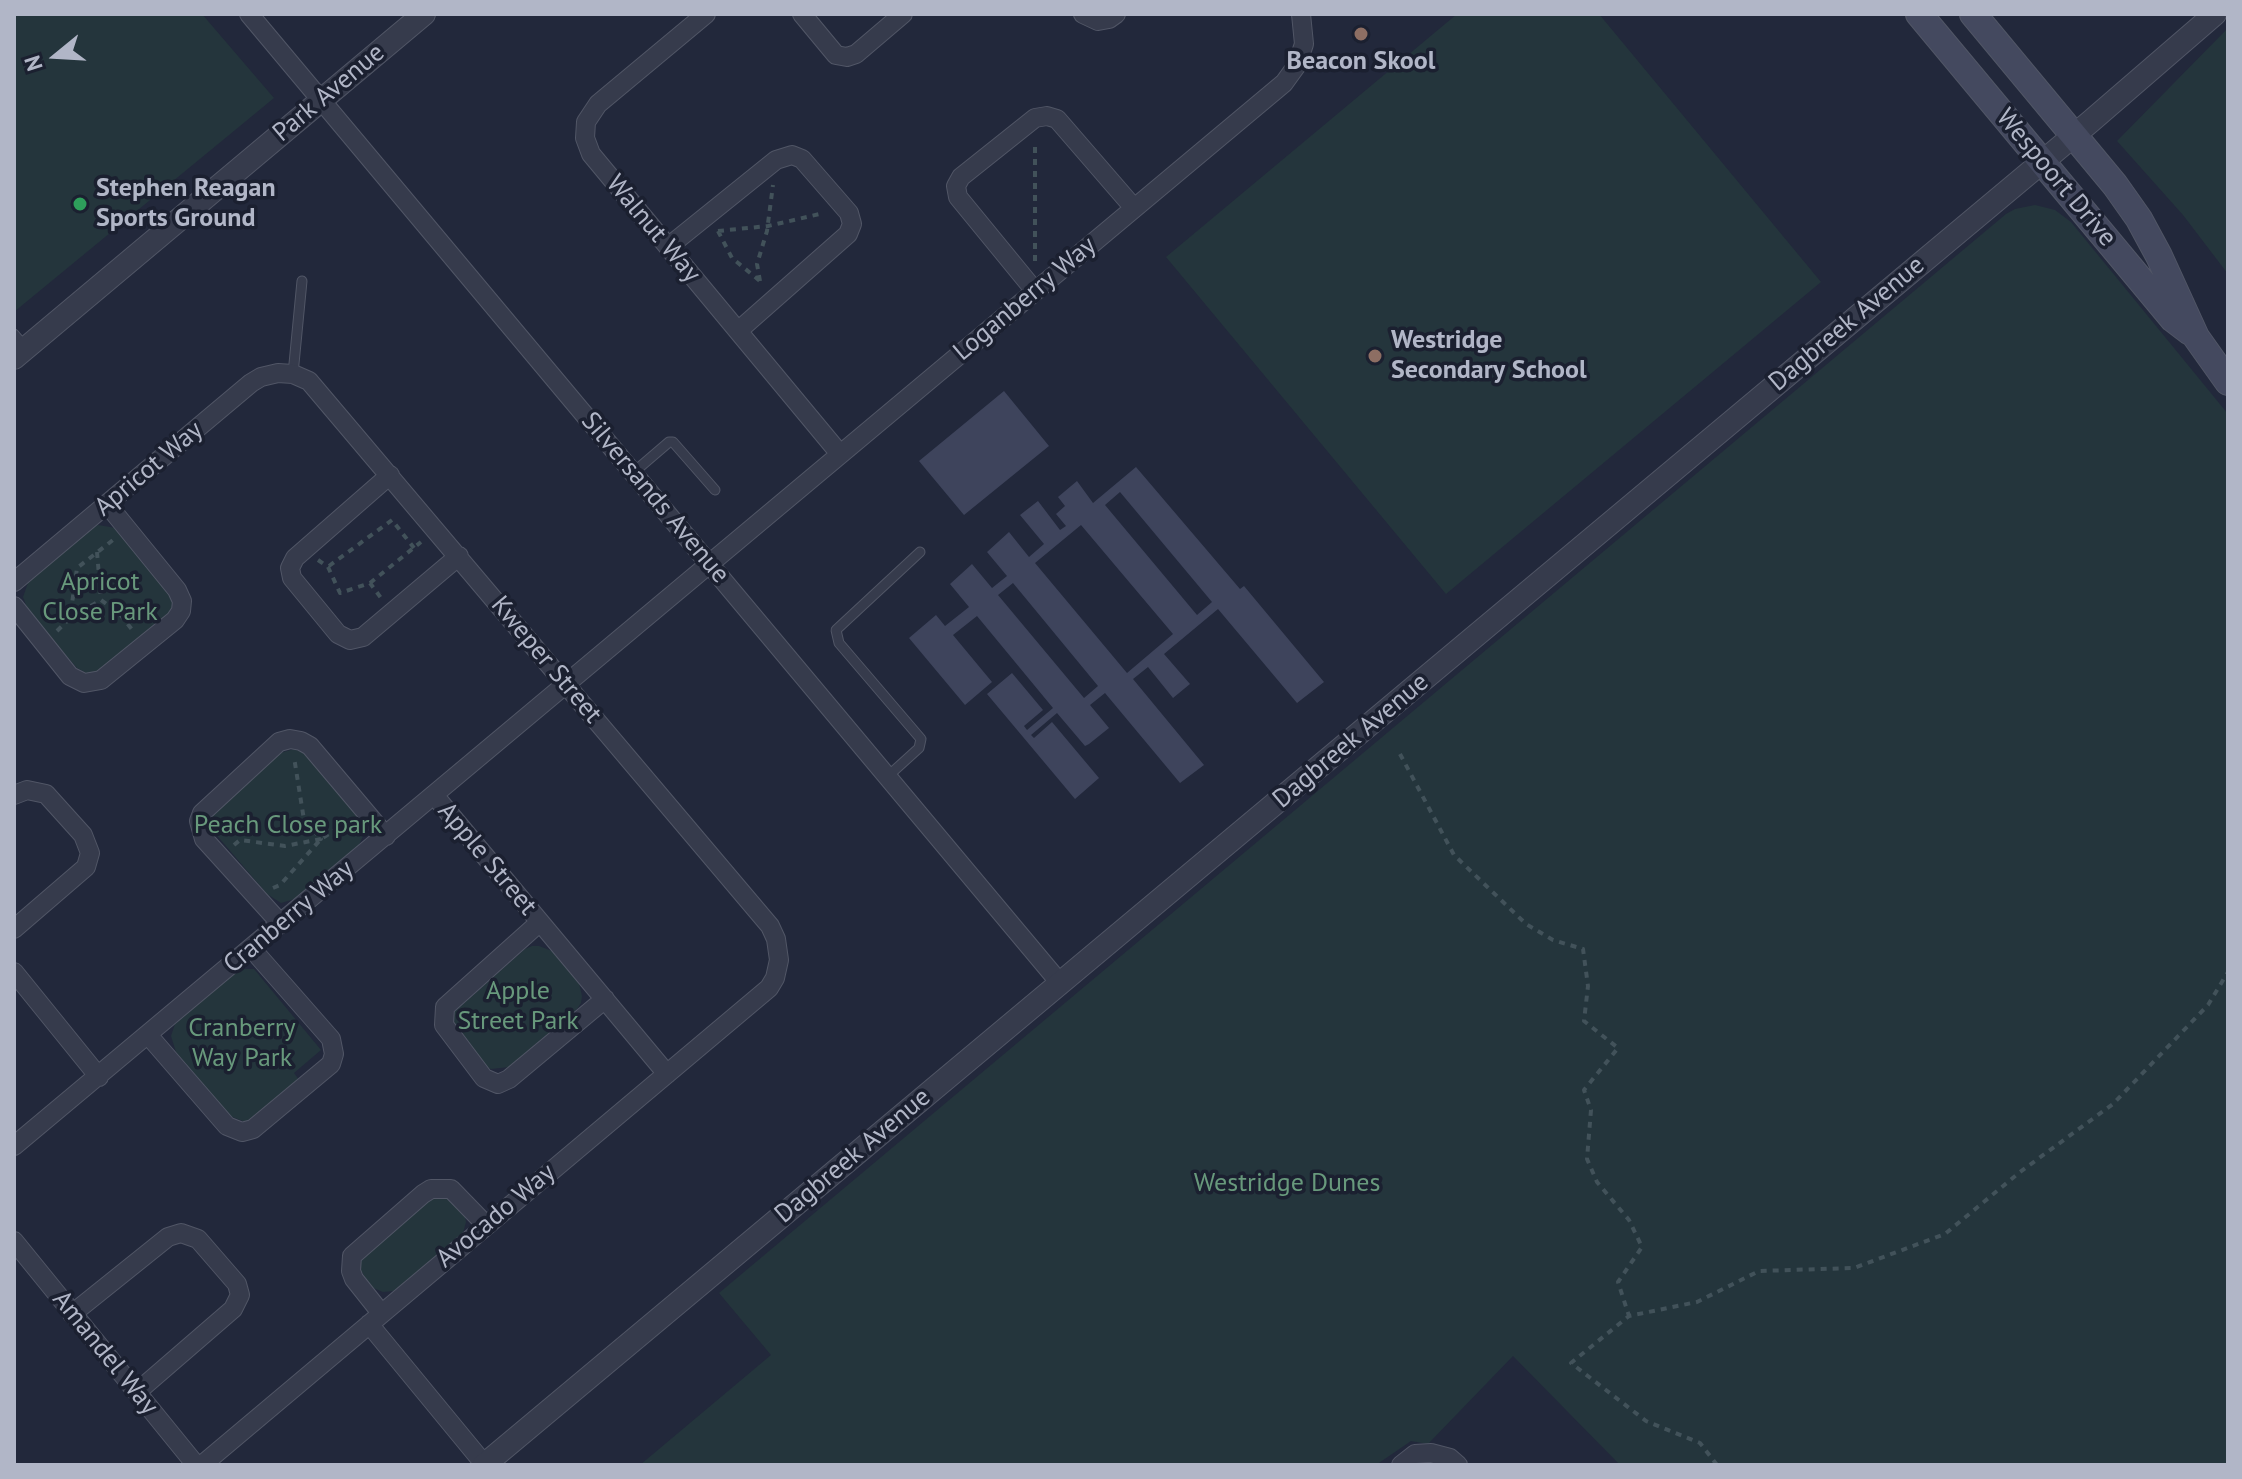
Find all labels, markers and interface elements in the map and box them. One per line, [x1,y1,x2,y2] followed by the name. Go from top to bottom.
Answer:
[16,16,96,96] north arrow
[1352,25,1370,43] marker: Beacon Skool
[267,37,391,149] street label: Park Avenue
[1287,46,1435,78] place label: Beacon Skool
[18,52,49,75] text: N
[1989,103,2123,253] street label: Wespoort Drive
[599,169,707,289] street label: Walnut Way
[96,173,276,234] place label: Stephen Reagan Sports Ground
[71,195,89,213] marker: Stephen Reagan Sports Ground
[947,230,1103,368] street label: Loganberry Way
[1763,250,1931,398] street label: Dagbreek Avenue
[1391,325,1587,386] place label: Westridge Secondary School
[1366,347,1384,365] marker: Westridge Secondary School
[574,406,736,590] street label: Silversands Avenue
[89,415,209,523] street label: Apricot Way
[42,567,158,628] park label: Apricot Close Park
[484,590,608,730] street label: Kweper Street
[1267,667,1435,815] street label: Dagbreek Avenue
[431,796,543,922] street label: Apple Street
[194,810,382,842] park label: Peach Close park
[218,854,360,980] street label: Cranberry Way
[457,976,579,1038] park label: Apple Street Park
[188,1013,296,1074] park label: Cranberry Way Park
[769,1082,937,1230] street label: Dagbreek Avenue
[430,1157,562,1275] street label: Avocado Way
[1194,1168,1380,1200] park label: Westridge Dunes
[45,1285,165,1421] street label: Amandel Way

